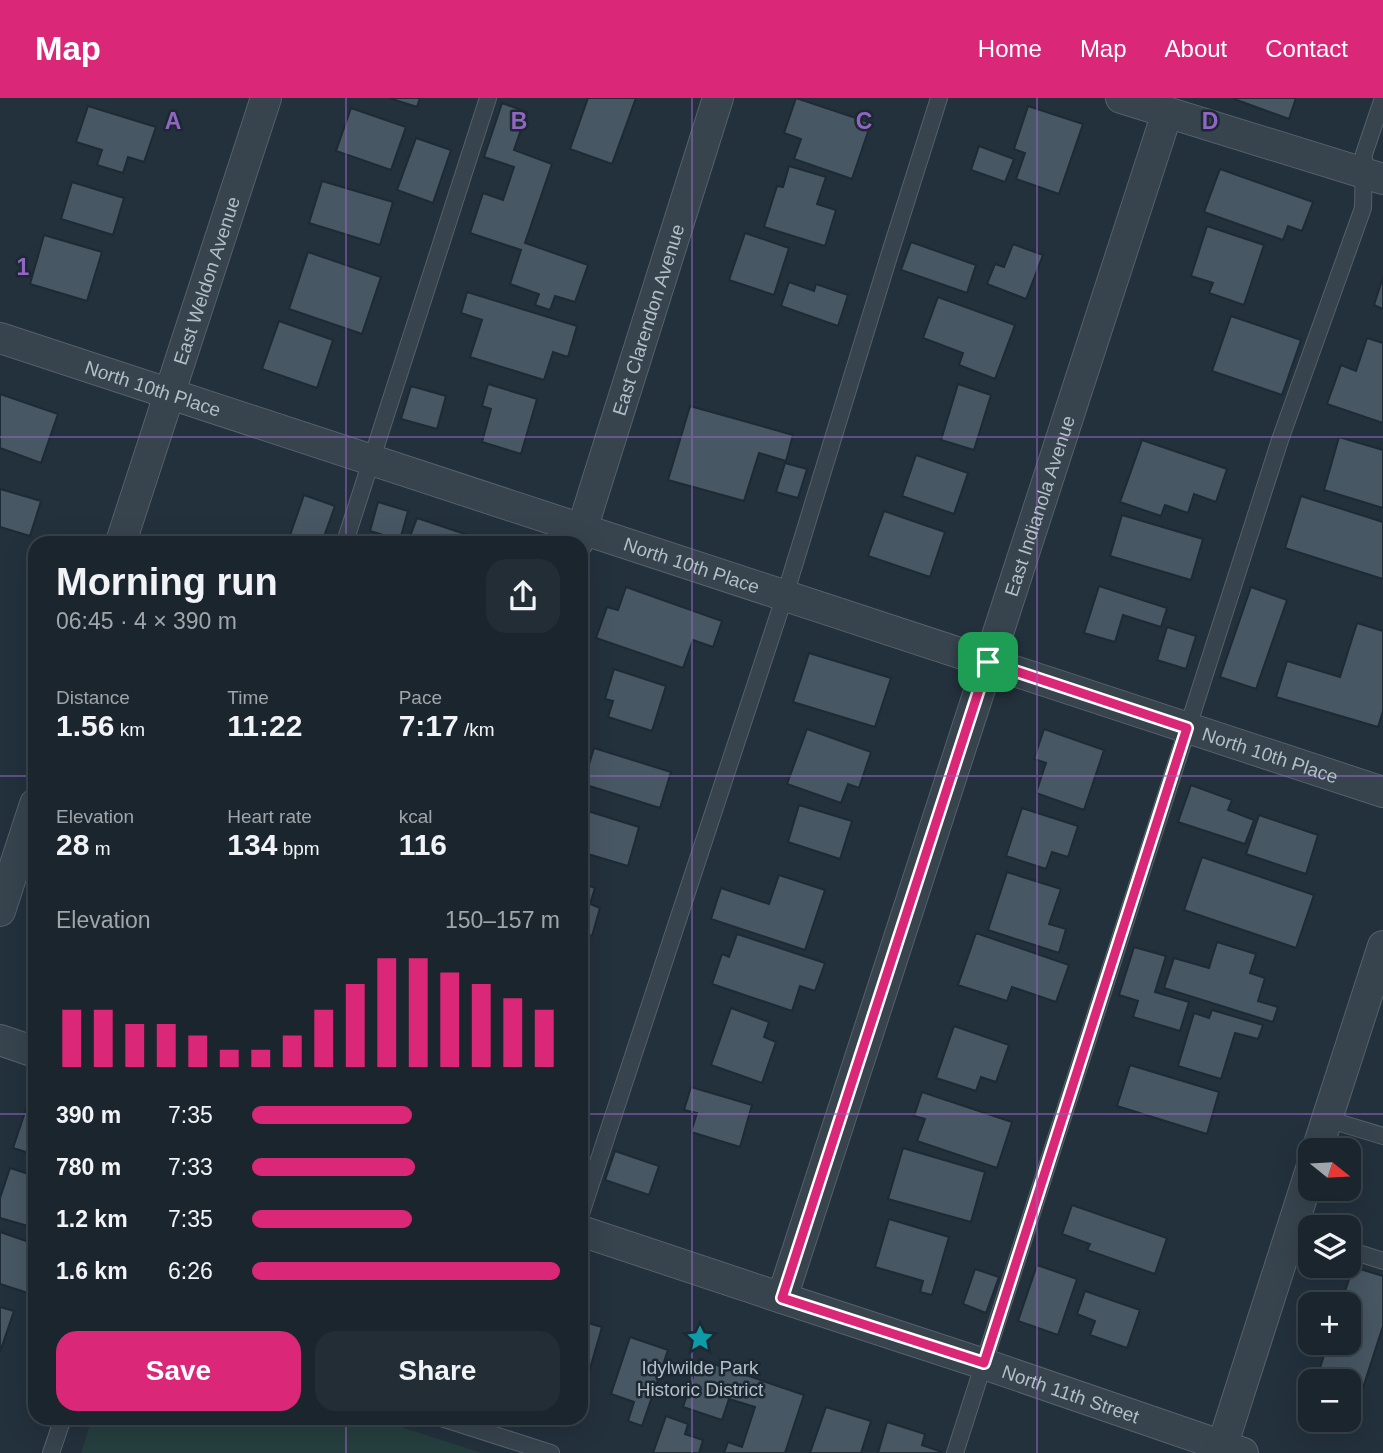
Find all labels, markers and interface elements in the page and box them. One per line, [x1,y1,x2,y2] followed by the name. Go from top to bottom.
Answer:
[35,30,101,67] text: Map
[978,35,1042,62] text: Home
[1080,35,1127,62] text: Map
[1165,35,1227,62] text: About
[1265,35,1348,62] text: Contact
[165,108,181,134] text: A
[511,108,527,134] text: B
[856,108,872,134] text: C
[1202,108,1218,134] text: D
[170,194,244,368] street label: East Weldon Avenue
[609,222,689,418] street label: East Clarendon Avenue
[17,254,30,280] text: 1
[82,357,223,421] street label: North 10th Place
[1001,413,1079,599] street label: East Indianola Avenue
[621,533,762,598] street label: North 10th Place
[486,559,560,633] button: share
[56,561,278,603] text: Morning run
[56,608,237,634] text: 06:45 · 4 × 390 m
[958,632,1018,692] pin
[969,643,1007,681] icon: arrive
[56,687,130,708] text: Distance
[227,687,269,708] text: Time
[399,687,442,708] text: Pace
[56,709,114,742] text: 1.56
[227,709,302,742] text: 11:22
[399,709,459,742] text: 7:17
[114,719,145,740] text: km
[459,719,495,740] text: /km
[1200,723,1341,788] street label: North 10th Place
[56,806,134,827] text: Elevation
[227,806,312,827] text: Heart rate
[399,806,432,827] text: kcal
[56,828,89,861] text: 28
[227,828,277,861] text: 134
[399,828,447,861] text: 116
[89,838,110,859] text: m
[277,838,320,859] text: bpm
[56,907,151,933] text: Elevation
[445,907,560,933] text: 150–157 m
[56,1102,121,1128] text: 390 m
[168,1102,213,1128] text: 7:35
[1298,1138,1362,1200] north arrow
[1298,1138,1361,1432] map controls
[56,1154,121,1180] text: 780 m
[168,1154,213,1180] text: 7:33
[56,1206,128,1232] text: 1.2 km
[168,1206,213,1232] text: 7:35
[1298,1215,1361,1278] button: layers
[56,1258,128,1284] text: 1.6 km
[168,1258,213,1284] text: 6:26
[1298,1292,1361,1355] button: +
[685,1323,715,1353] place icon: Idylwilde Park Historic District
[56,1331,301,1411] button: Save
[315,1331,560,1411] button: Share
[637,1357,764,1400] place label: Idylwilde Park Historic District
[999,1361,1142,1428] street label: North 11th Street
[1298,1369,1361,1432] button: −

